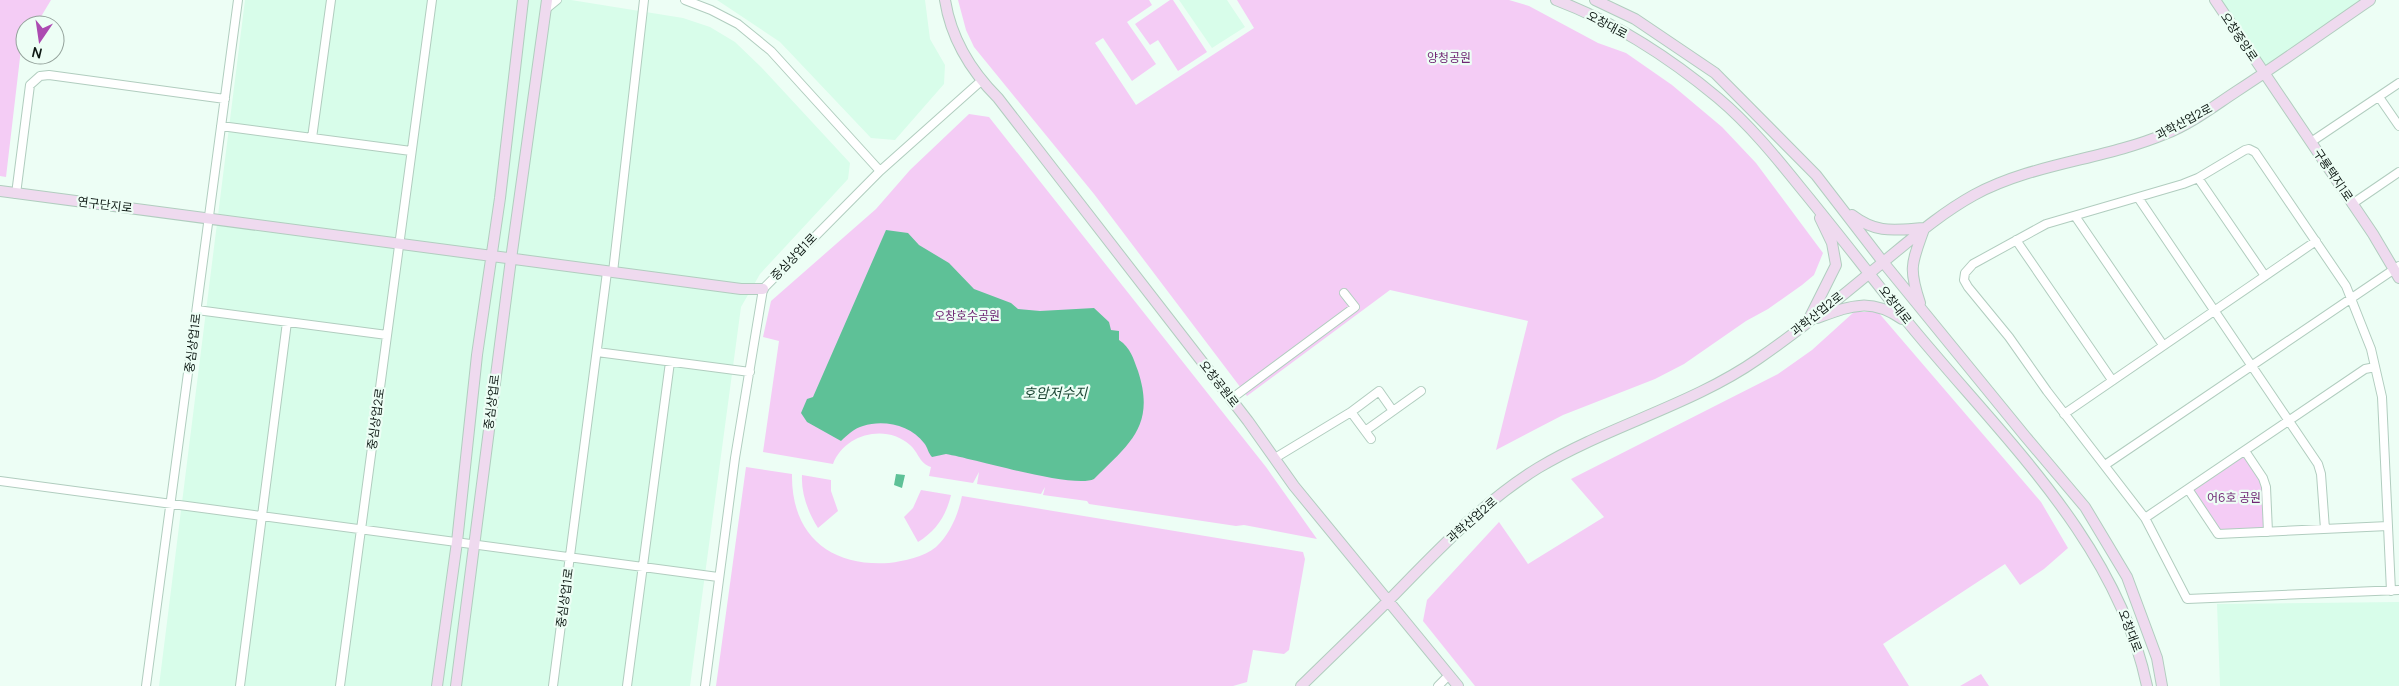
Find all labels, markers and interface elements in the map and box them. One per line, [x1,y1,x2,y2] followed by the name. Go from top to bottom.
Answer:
[1584,7,1631,42] street label: 오창대로
[2217,9,2262,64] street label: 오창중앙로
[15,15,65,65] north arrow
[30,43,44,64] text: N
[1427,49,1471,66] park label: 양청공원
[2152,99,2215,144] street label: 과학산업2로
[2310,145,2357,204] street label: 구룡택지1로
[77,193,133,216] street label: 연구단지로
[767,229,821,284] street label: 중심상업1로
[1875,282,1916,327] street label: 오창대로
[1787,288,1846,339] street label: 과학산업2로
[934,307,1000,324] park label: 오창호수공원
[180,312,205,374] street label: 중심상업1로
[1196,357,1243,411] street label: 오창공원로
[480,374,503,430] street label: 중심상업로
[1023,383,1088,402] water label: 호암저수지
[363,387,388,451] street label: 중심상업2로
[2207,489,2261,506] park label: 어6호 공원
[1443,493,1501,546] street label: 과학산업2로
[552,567,577,629] street label: 중심상업1로
[2115,607,2146,654] street label: 오창대로

